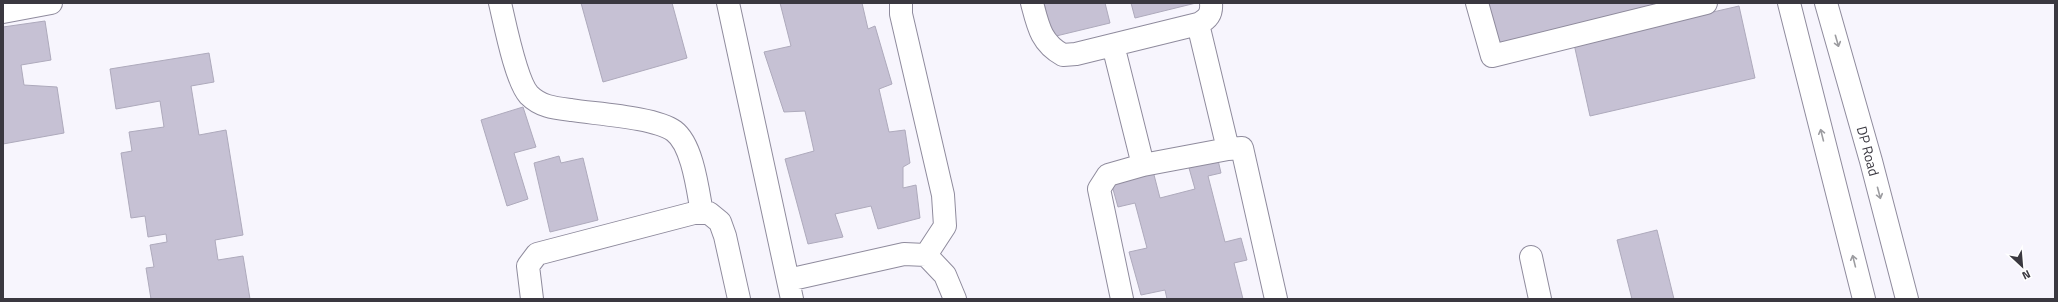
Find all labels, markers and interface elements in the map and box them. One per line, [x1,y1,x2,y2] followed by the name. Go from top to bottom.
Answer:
[1834,34,1841,47] one-way arrow
[1852,124,1885,178] street label: DP Road
[1818,129,1826,142] one-way arrow
[1876,186,1883,199] one-way arrow
[2002,246,2042,286] north arrow
[1850,255,1857,268] one-way arrow
[2019,266,2033,284] text: N

